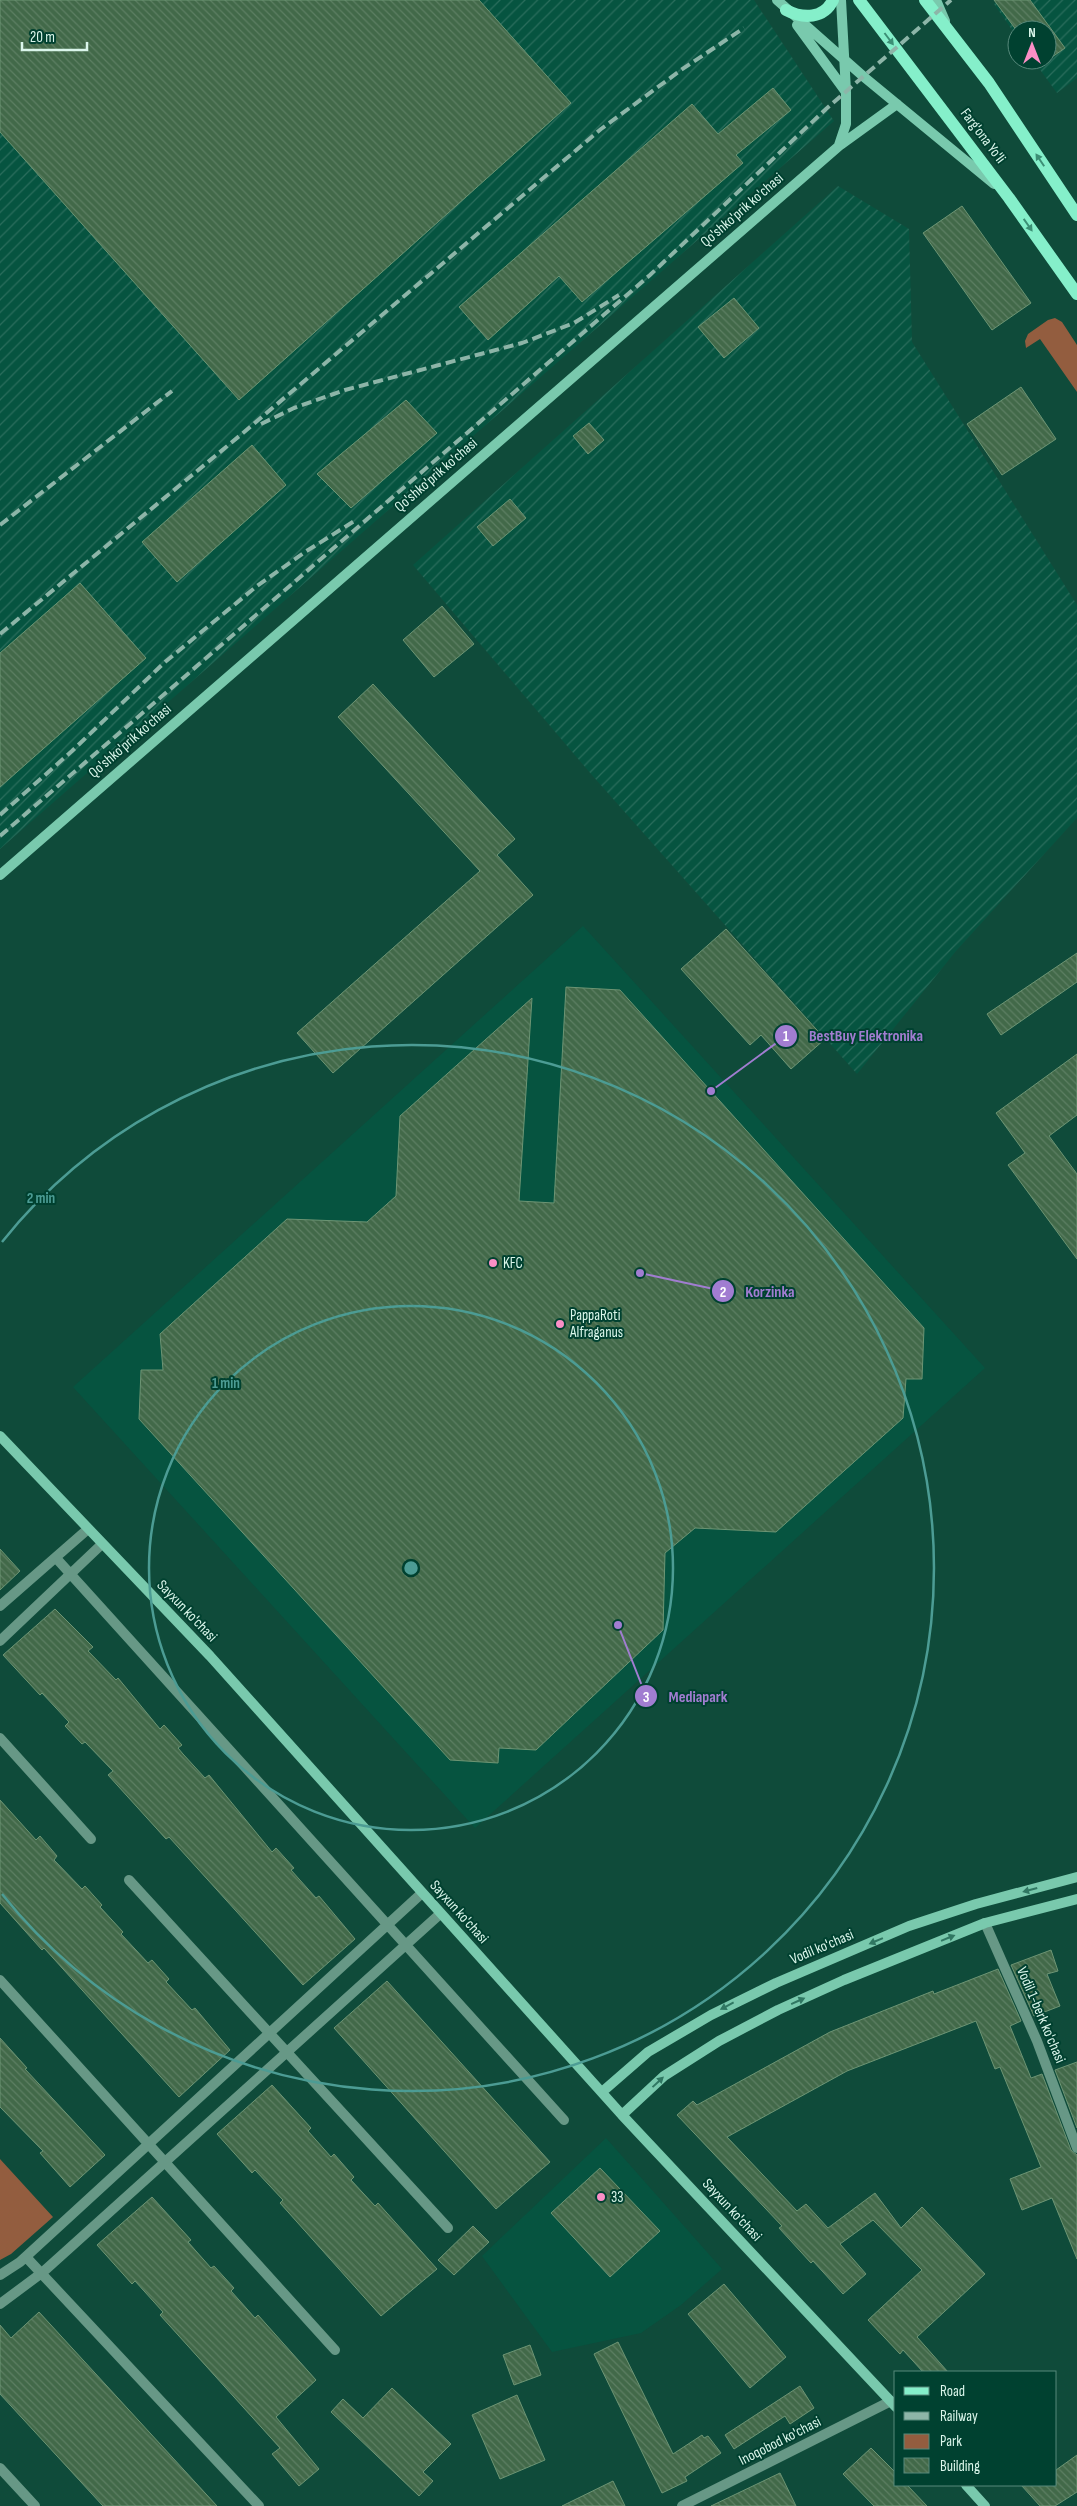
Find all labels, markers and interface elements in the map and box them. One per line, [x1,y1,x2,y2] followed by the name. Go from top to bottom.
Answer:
[22,20,88,52] scale bar
[1007,20,1057,70] north arrow
[1028,24,1036,41] text: N
[30,28,55,47] text: 20 m
[883,32,894,45] one-way arrow
[956,105,1010,168] street label: Farg'ona Yo'li
[1035,153,1045,166] one-way arrow
[697,169,788,251] street label: Qo'shko'prik ko'chasi
[1023,218,1033,231] one-way arrow
[391,434,482,516] street label: Qo'shko'prik ko'chasi
[85,700,176,782] street label: Qo'shko'prik ko'chasi
[774,1020,933,1051] callout: BestBuy Elektronika
[783,1027,789,1046] text: 1
[809,1027,923,1046] text: BestBuy Elektronika
[27,1189,55,1208] text: 2 min
[503,1254,523,1273] place label: KFC
[487,1257,499,1269] marker: KFC
[710,1276,805,1307] callout: Korzinka
[720,1283,726,1302] text: 2
[745,1283,795,1302] text: Korzinka
[569,1306,623,1342] place label: PappaRoti Alfraganus
[554,1318,566,1330] marker: PappaRoti Alfraganus
[212,1374,240,1393] text: 1 min
[402,1559,420,1577] centre of rings
[153,1576,221,1646] street label: Sayxun ko'chasi
[634,1681,737,1712] callout: Mediapark
[643,1688,650,1707] text: 3
[669,1688,728,1707] text: Mediapark
[425,1876,493,1948] street label: Sayxun ko'chasi
[1022,1886,1037,1894] one-way arrow
[787,1925,857,1969] street label: Vodil ko'chasi
[941,1934,955,1942] one-way arrow
[869,1937,883,1945] one-way arrow
[1012,1964,1070,2066] street label: Vodil 1-berk ko'chasi
[791,1997,805,2005] one-way arrow
[720,2002,734,2010] one-way arrow
[651,2076,663,2088] one-way arrow
[698,2175,766,2246] street label: Sayxun ko'chasi
[611,2188,624,2207] place label: 33
[595,2191,607,2203] marker: 33
[894,2371,1057,2486] legend
[940,2382,965,2401] text: Road
[940,2407,978,2426] text: Railway
[736,2412,824,2470] street label: Inoqobod ko'chasi
[940,2432,962,2451] text: Park
[940,2457,980,2476] text: Building

